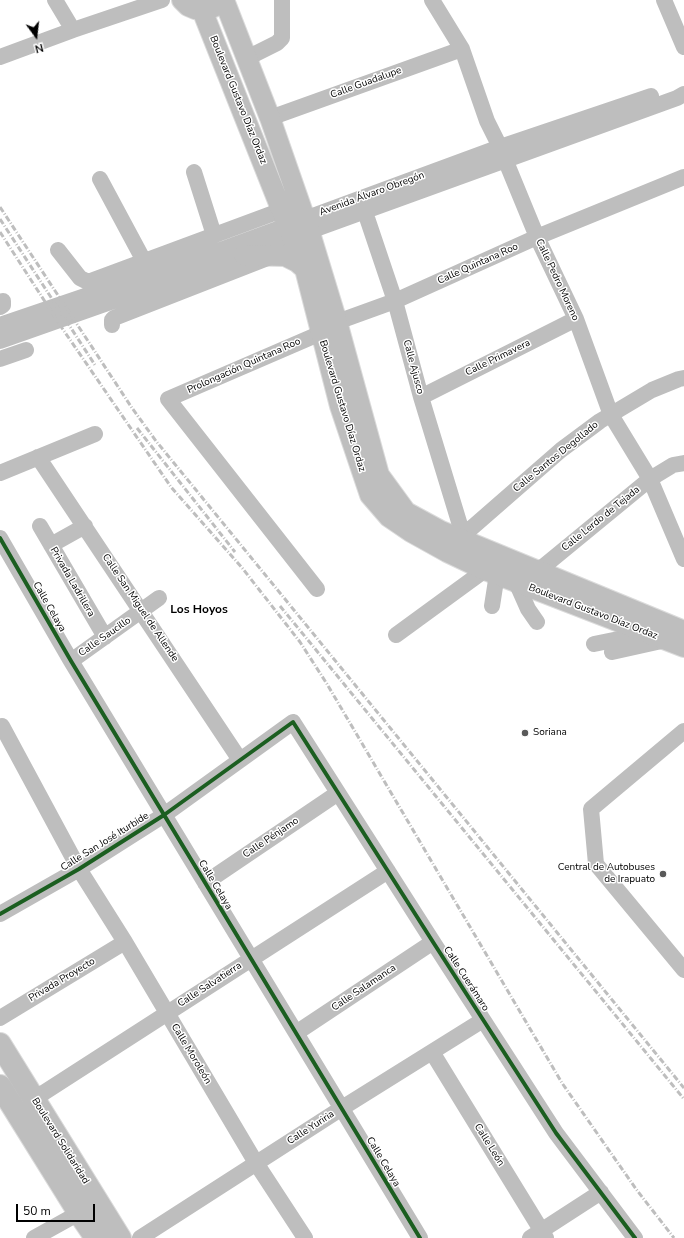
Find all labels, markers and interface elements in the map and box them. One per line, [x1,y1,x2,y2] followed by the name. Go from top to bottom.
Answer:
[16,16,56,56] north arrow
[207,34,269,166] street label: Boulevard Gustavo Díaz Ordaz
[33,40,45,56] text: N
[329,65,403,101] street label: Calle Guadalupe
[318,169,426,219] street label: Avenida Álvaro Obregón
[533,237,581,323] street label: Calle Pedro Moreno
[436,241,520,287] street label: Calle Quintana Roo
[186,336,302,396] street label: Prolongación Quintana Roo
[464,337,532,379] street label: Calle Primavera
[316,339,368,473] street label: Boulevard Gustavo Díaz Ordaz
[400,339,426,395] street label: Calle Ajusco
[511,419,601,495] street label: Calle Santos Degollado
[560,484,642,554] street label: Calle Lerdo de Tejada
[47,545,97,619] street label: Privada Ladrillera
[99,552,181,664] street label: Calle San Miguel de Allende
[30,580,68,634] street label: Calle Celaya
[527,582,659,642] street label: Boulevard Gustavo Díaz Ordaz
[170,603,228,617] district label: Los Hoyos
[77,615,133,659] street label: Calle Saucillo
[533,727,567,739] place label: Soriana
[520,728,530,738] marker: Soriana
[59,810,151,874] street label: Calle San José Iturbide
[241,815,301,861] street label: Calle Pénjamo
[195,858,235,912] street label: Calle Celaya
[558,862,655,886] place label: Central de Autobuses de Irapuato
[658,869,668,879] marker: Central de Autobuses de Irapuato
[441,944,491,1014] street label: Calle Cuerámaro
[27,955,97,1005] street label: Privada Proyecto
[176,960,244,1010] street label: Calle Salvatierra
[330,962,398,1014] street label: Calle Salamanca
[168,1022,214,1086] street label: Calle Moroleón
[29,1096,91,1186] street label: Boulevard Solidaridad
[285,1108,337,1148] street label: Calle Yuriria
[471,1122,507,1168] street label: Calle León
[363,1135,403,1189] street label: Calle Celaya
[18,1196,97,1222] scale bar
[23,1203,51,1219] text: 50 m

